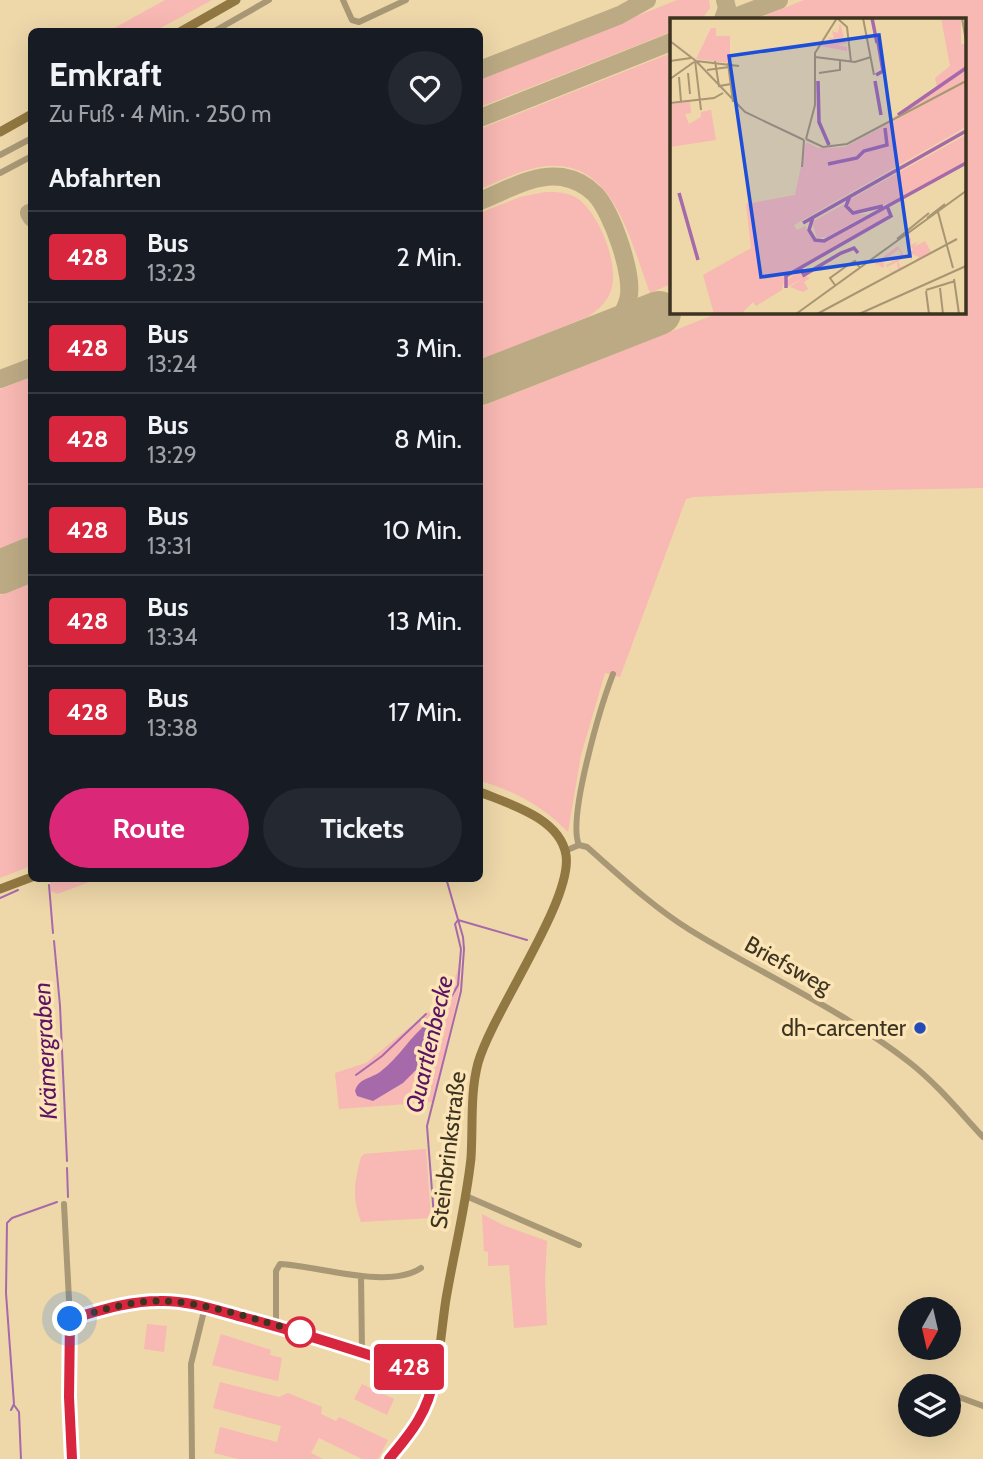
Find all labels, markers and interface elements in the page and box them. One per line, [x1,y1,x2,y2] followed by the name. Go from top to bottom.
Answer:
[670,18,965,313] inset map
[388,51,462,125] button: heart
[49,54,162,94] text: Emkraft
[49,100,272,128] text: Zu Fuß · 4 Min. · 250 m
[49,162,161,194] text: Abfahrten
[147,227,188,259] text: Bus
[396,241,462,273] text: 2 Min.
[66,242,109,271] text: 428
[147,259,196,287] text: 13:23
[147,318,188,350] text: Bus
[396,332,462,364] text: 3 Min.
[66,333,109,362] text: 428
[147,350,197,378] text: 13:24
[147,409,188,441] text: Bus
[394,423,462,455] text: 8 Min.
[66,424,109,453] text: 428
[147,441,197,469] text: 13:29
[147,500,188,532] text: Bus
[383,514,462,546] text: 10 Min.
[66,515,109,544] text: 428
[147,532,192,560] text: 13:31
[147,591,188,623] text: Bus
[387,605,462,637] text: 13 Min.
[66,606,109,635] text: 428
[147,623,197,651] text: 13:34
[147,682,188,714] text: Bus
[388,696,462,728] text: 17 Min.
[66,697,109,726] text: 428
[147,714,198,742] text: 13:38
[49,788,249,868] button: Route
[263,788,462,868] button: Tickets
[740,930,837,1000] street label: Briefsweg
[399,973,459,1115] water label: Quartlenbecke
[27,982,63,1120] water label: Krämergraben
[781,1014,907,1042] place label: dh-carcenter
[912,1020,928,1036] marker: dh-carcenter
[424,1069,472,1230] street label: Steinbrinkstraße
[898,1297,961,1360] north arrow
[898,1297,961,1437] map controls
[52,1301,87,1336] your location
[285,1317,315,1347] unlabelled marker
[369,1344,449,1390] line badge: 428
[388,1352,430,1381] text: 428
[898,1374,961,1437] button: layers

